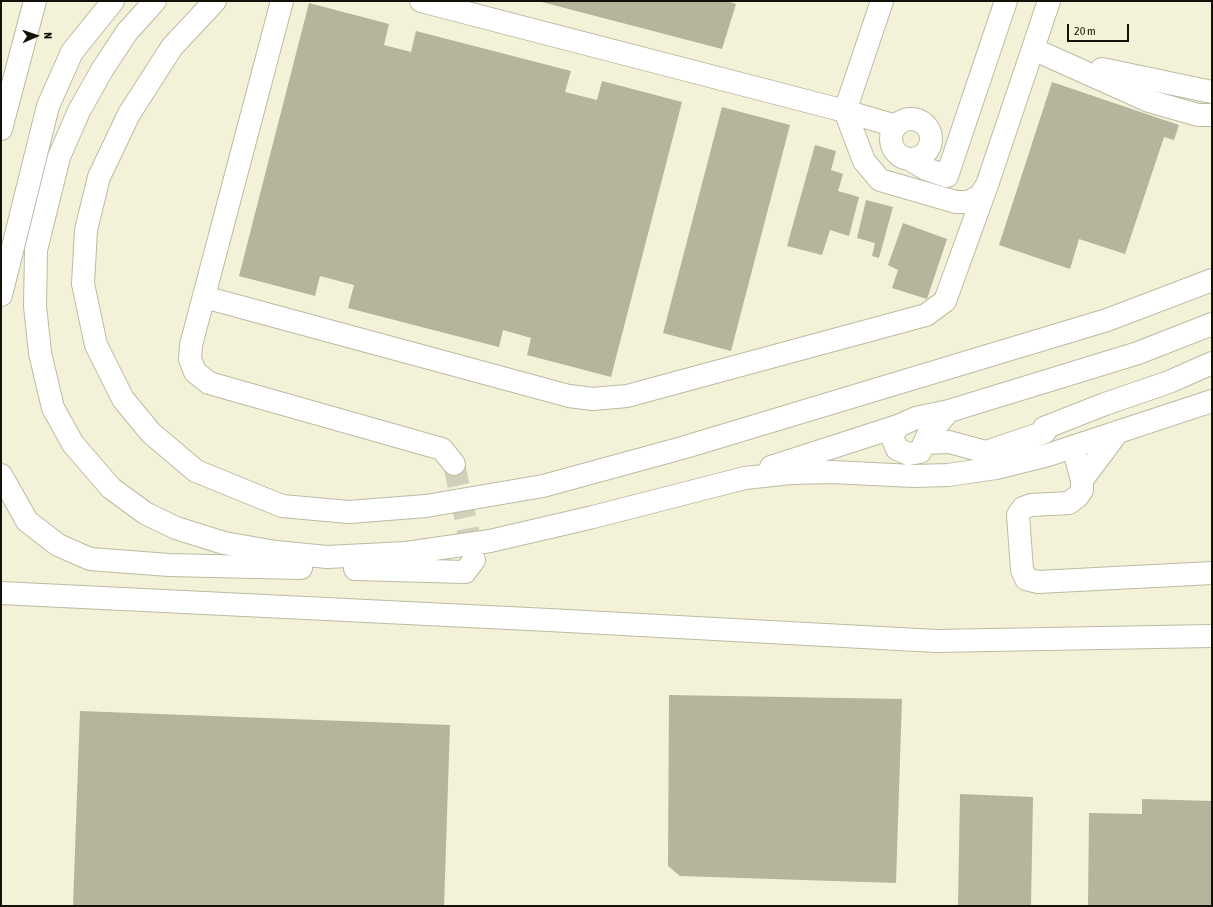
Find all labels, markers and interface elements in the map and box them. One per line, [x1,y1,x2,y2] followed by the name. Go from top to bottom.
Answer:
[16,16,56,56] north arrow
[1069,16,1131,42] scale bar
[1074,24,1096,38] text: 20 m
[42,32,54,39] text: N

